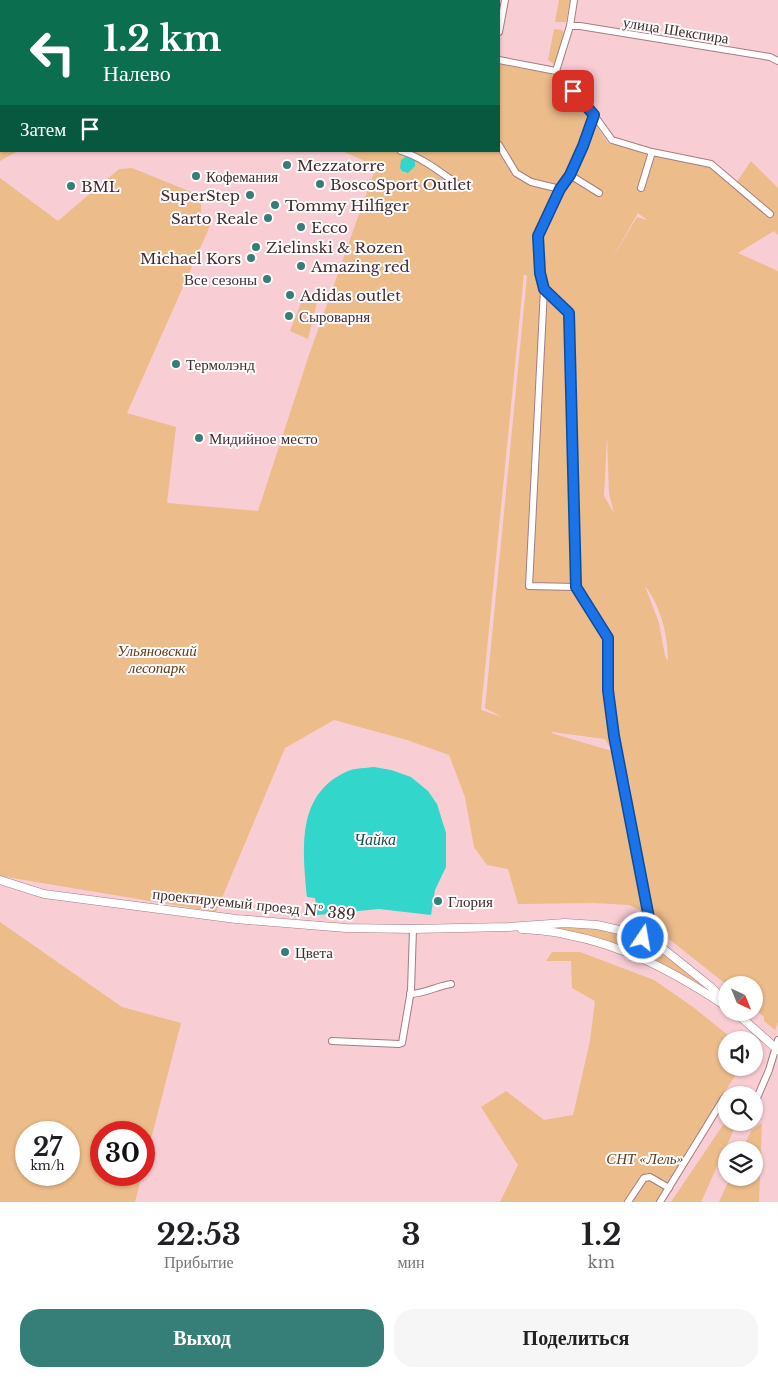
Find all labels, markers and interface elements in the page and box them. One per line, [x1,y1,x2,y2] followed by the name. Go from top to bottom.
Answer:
[622,12,731,48] street label: улица Шекспира
[103,17,221,60] text: 1.2 km
[20,20,85,85] icon: left
[103,60,171,87] text: Налево
[552,70,594,112] pin
[559,77,587,105] icon: arrive
[76,115,104,143] icon: arrive
[20,118,66,141] text: Затем
[297,156,385,175] place label: Mezzatorre
[281,159,293,171] marker: Mezzatorre
[206,167,278,186] place label: Кофемания
[190,170,202,182] marker: Кофемания
[330,175,472,194] place label: BoscoSport Outlet
[81,177,120,196] place label: BML
[314,178,326,190] marker: BoscoSport Outlet
[65,180,77,192] marker: BML
[160,186,240,205] place label: SuperStep
[244,189,256,201] marker: SuperStep
[285,196,410,215] place label: Tommy Hilfiger
[269,199,281,211] marker: Tommy Hilfiger
[171,209,258,228] place label: Sarto Reale
[262,212,274,224] marker: Sarto Reale
[311,218,348,237] place label: Ecco
[295,221,307,233] marker: Ecco
[266,238,403,257] place label: Zielinski & Rozen
[250,241,262,253] marker: Zielinski & Rozen
[140,249,241,268] place label: Michael Kors
[245,252,257,264] marker: Michael Kors
[310,257,410,276] place label: Amazing red
[295,260,307,272] marker: Amazing red
[184,270,257,289] place label: Все сезоны
[261,273,273,285] marker: Все сезоны
[299,286,401,305] place label: Adidas outlet
[284,289,296,301] marker: Adidas outlet
[299,307,370,326] place label: Сыроварня
[283,310,295,322] marker: Сыроварня
[186,355,255,374] place label: Термолэнд
[170,358,182,370] marker: Термолэнд
[209,429,318,448] place label: Мидийное место
[193,432,205,444] marker: Мидийное место
[117,641,197,677] park label: Ульяновский лесопарк
[354,829,396,849] water label: Чайка
[152,884,356,924] street label: проектируемый проезд № 389
[448,892,493,911] place label: Глория
[432,895,444,907] marker: Глория
[616,911,668,963] position arrow
[295,943,333,962] place label: Цвета
[279,946,291,958] marker: Цвета
[718,976,762,1021] north arrow
[718,976,763,1186] map controls
[718,1031,763,1076] button: sound
[718,1086,763,1131] button: search
[90,1121,155,1186] speed limit sign: 30
[33,1132,62,1163] text: 27
[718,1141,763,1186] button: layers
[606,1149,684,1168] park label: СНТ «Лель»
[30,1158,65,1173] text: km/h
[156,1216,241,1253] text: 22:53
[401,1216,421,1253] text: 3
[581,1216,622,1253] text: 1.2
[164,1252,234,1272] text: Прибытие
[397,1252,425,1272] text: мин
[588,1252,615,1272] text: km
[20,1309,384,1367] button: Выход
[394,1309,758,1367] button: Поделиться

